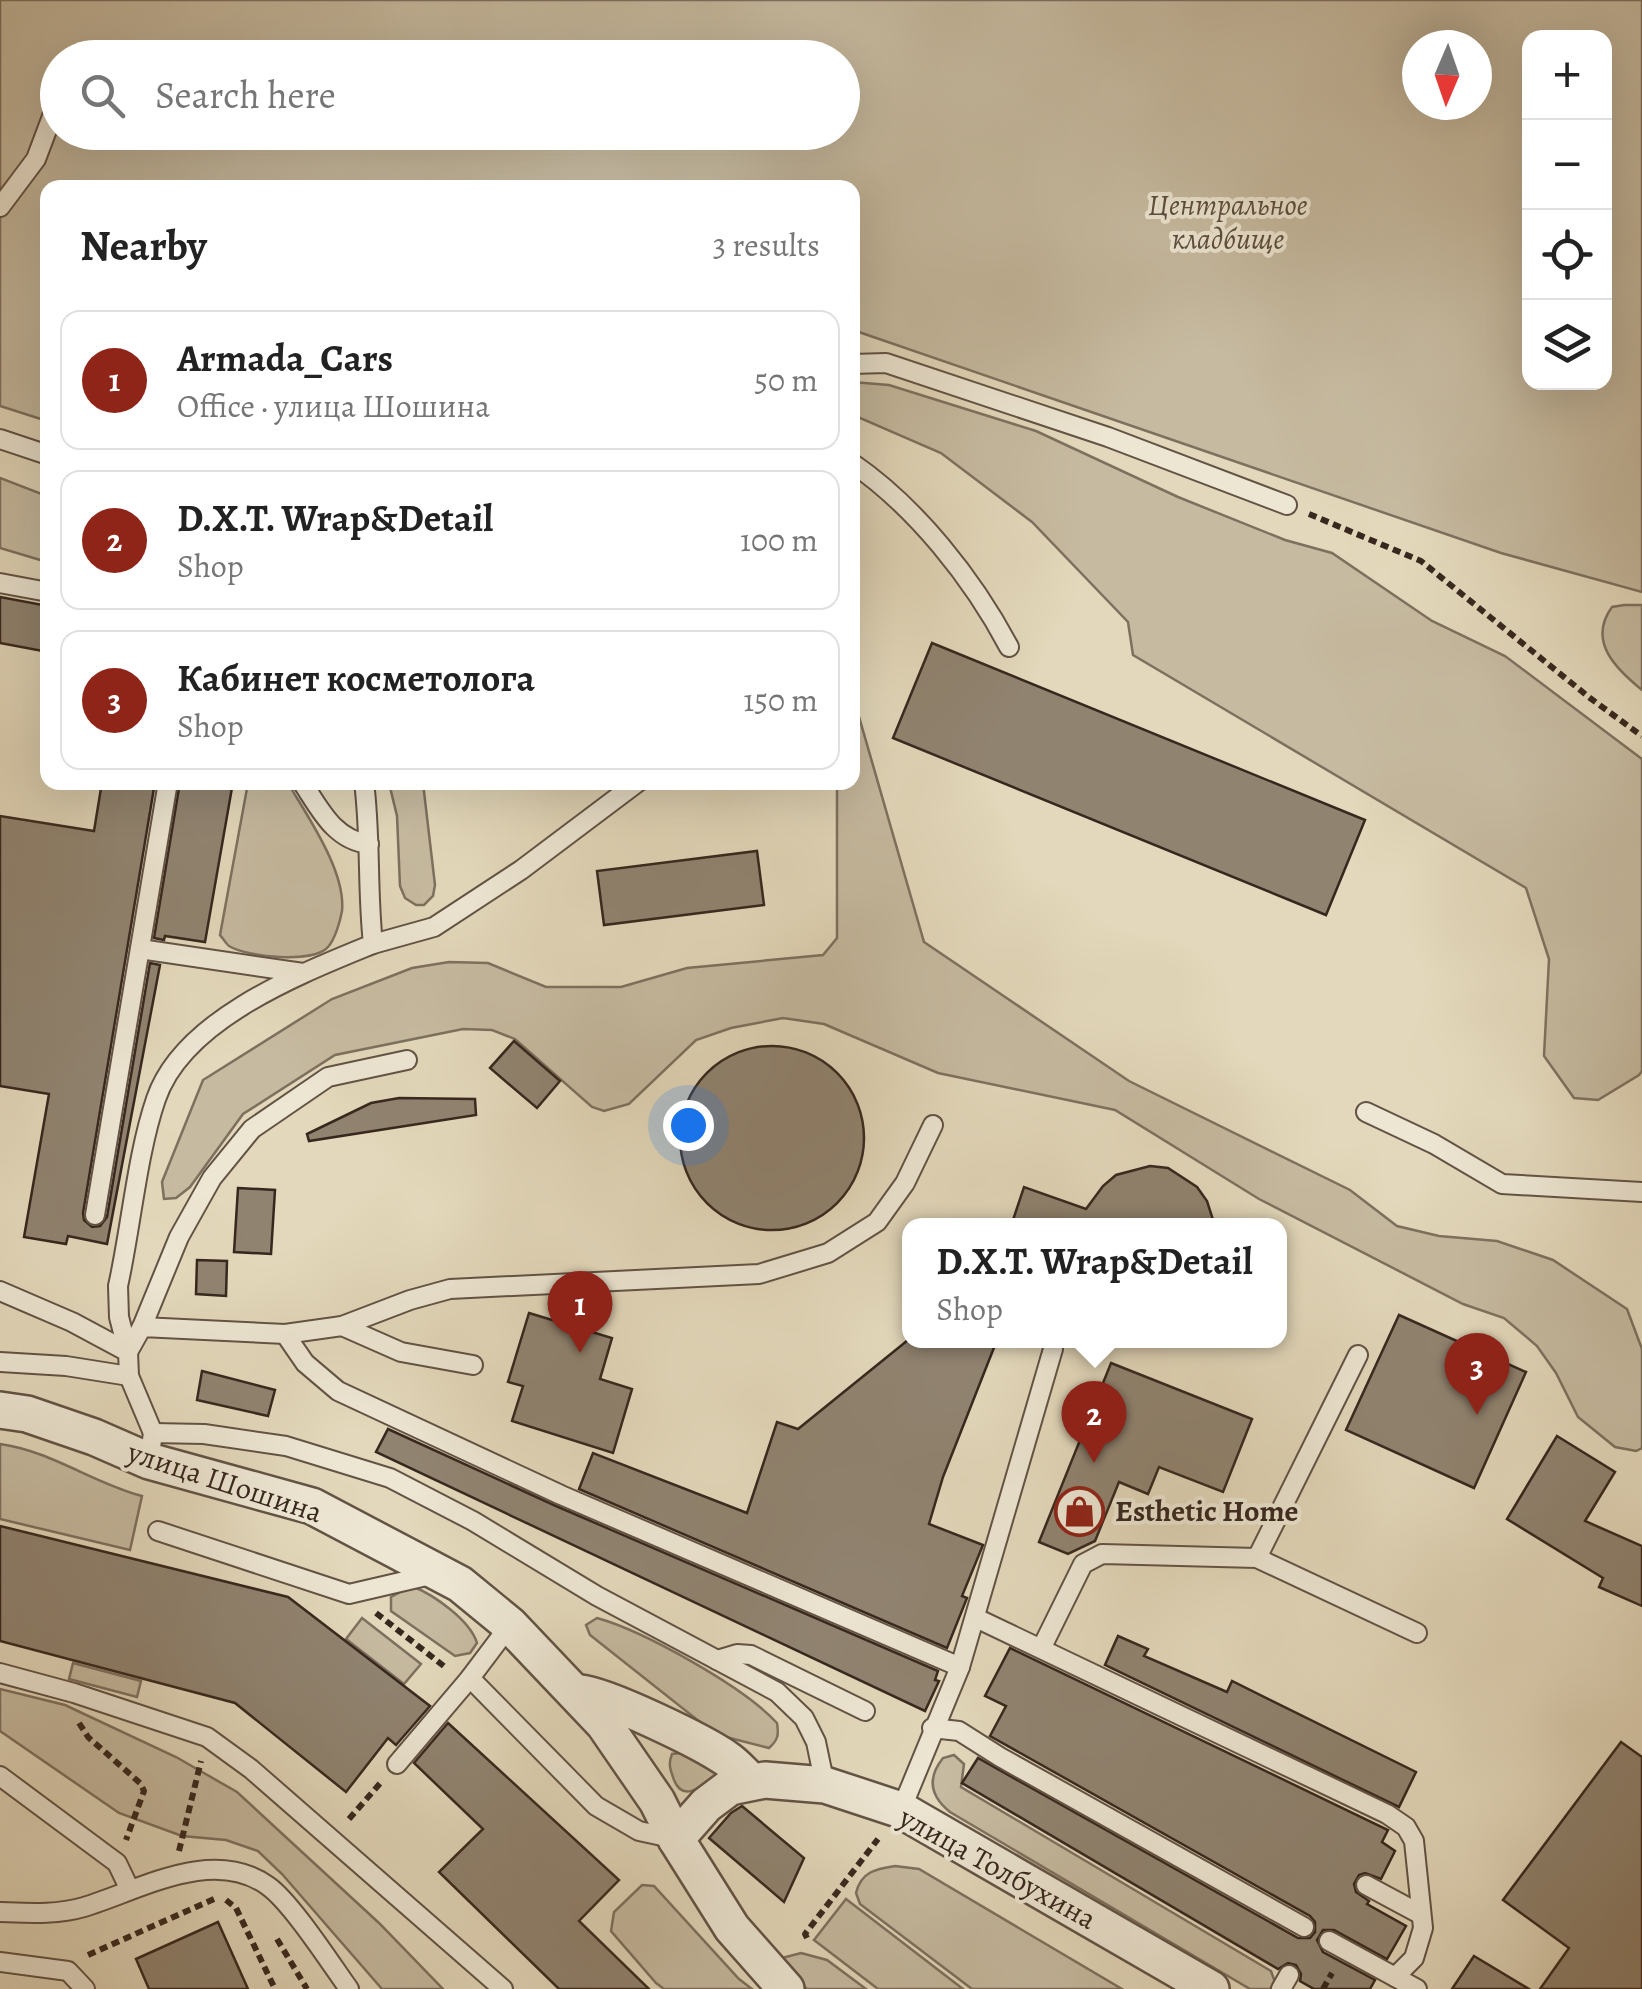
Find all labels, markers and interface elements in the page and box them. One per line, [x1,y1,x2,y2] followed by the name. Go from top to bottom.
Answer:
[1402,30,1492,120] north arrow
[1522,30,1612,390] map controls
[1522,30,1612,120] button: +
[40,40,860,150] search box
[75,68,130,123] icon: search
[155,69,336,121] text: Search here
[1522,120,1612,210] button: −
[1148,185,1308,259] park label: Центральное кладбище
[1522,210,1612,300] button: locate
[80,217,207,274] text: Nearby
[713,223,820,267] text: 3 results
[1522,300,1612,390] button: layers
[177,332,393,384] text: Armada_Cars
[109,358,120,402] text: 1
[754,358,818,402] text: 50 m
[177,384,490,428] text: Office · улица Шошина
[177,492,493,544] text: D.X.T. Wrap&Detail
[107,518,122,562] text: 2
[740,518,818,562] text: 100 m
[177,544,244,588] text: Shop
[177,652,535,704] text: Кабинет косметолога
[108,678,121,722] text: 3
[743,678,818,722] text: 150 m
[177,704,244,748] text: Shop
[663,1100,714,1151] your location
[902,1218,1287,1348] popup
[936,1235,1253,1287] text: D.X.T. Wrap&Detail
[548,1270,612,1353] pin: 1
[936,1287,1003,1331] text: Shop
[1444,1332,1510,1415] pin: 3
[1062,1380,1126,1463] pin: 2
[122,1431,328,1532] street label: улица Шошина
[1054,1485,1106,1537] shop icon: Esthetic Home
[1115,1491,1298,1531] place label: Esthetic Home
[891,1797,1104,1939] street label: улица Толбухина

